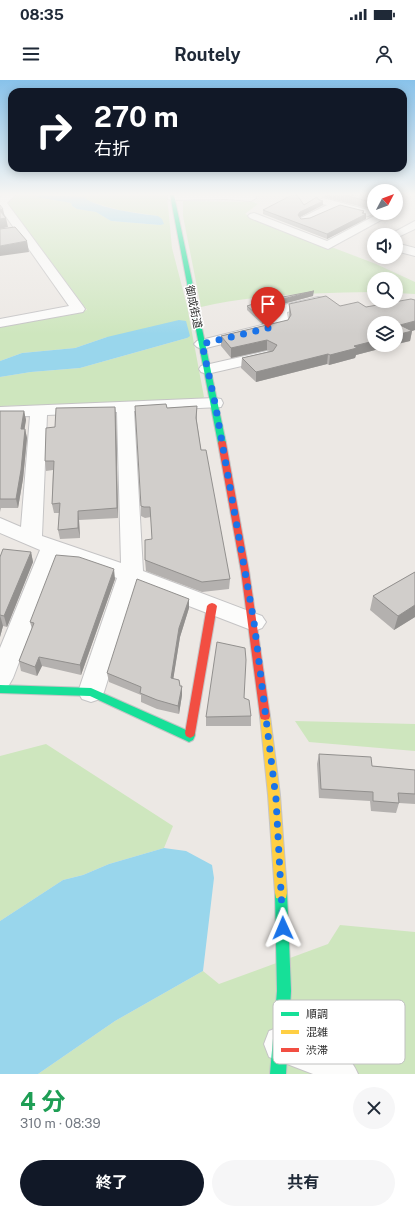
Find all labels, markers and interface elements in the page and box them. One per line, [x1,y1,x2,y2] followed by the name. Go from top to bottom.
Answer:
[20,6,64,23] text: 08:35
[20,43,42,65] icon: menu
[373,43,395,65] icon: person
[174,44,241,65] text: Routely
[94,100,178,133] text: 270 m
[28,104,80,156] icon: right
[94,138,130,159] text: 右折
[367,184,403,220] north arrow
[367,184,403,352] map controls
[367,228,403,264] button: sound
[367,272,403,308] button: search
[183,283,204,330] street label: 御成街道
[251,287,285,328] pin
[257,293,279,315] icon: arrive
[367,316,403,352] button: layers
[262,907,304,949] position arrow
[273,1000,405,1064] legend
[306,1008,328,1020] text: 順調
[306,1026,328,1038] text: 混雑
[306,1044,328,1056] text: 渋滞
[20,1087,65,1115] text: 4 分
[353,1087,395,1129] button: close
[20,1116,101,1131] text: 310 m · 08:39
[20,1160,204,1206] button: 終了
[212,1160,395,1206] button: 共有

